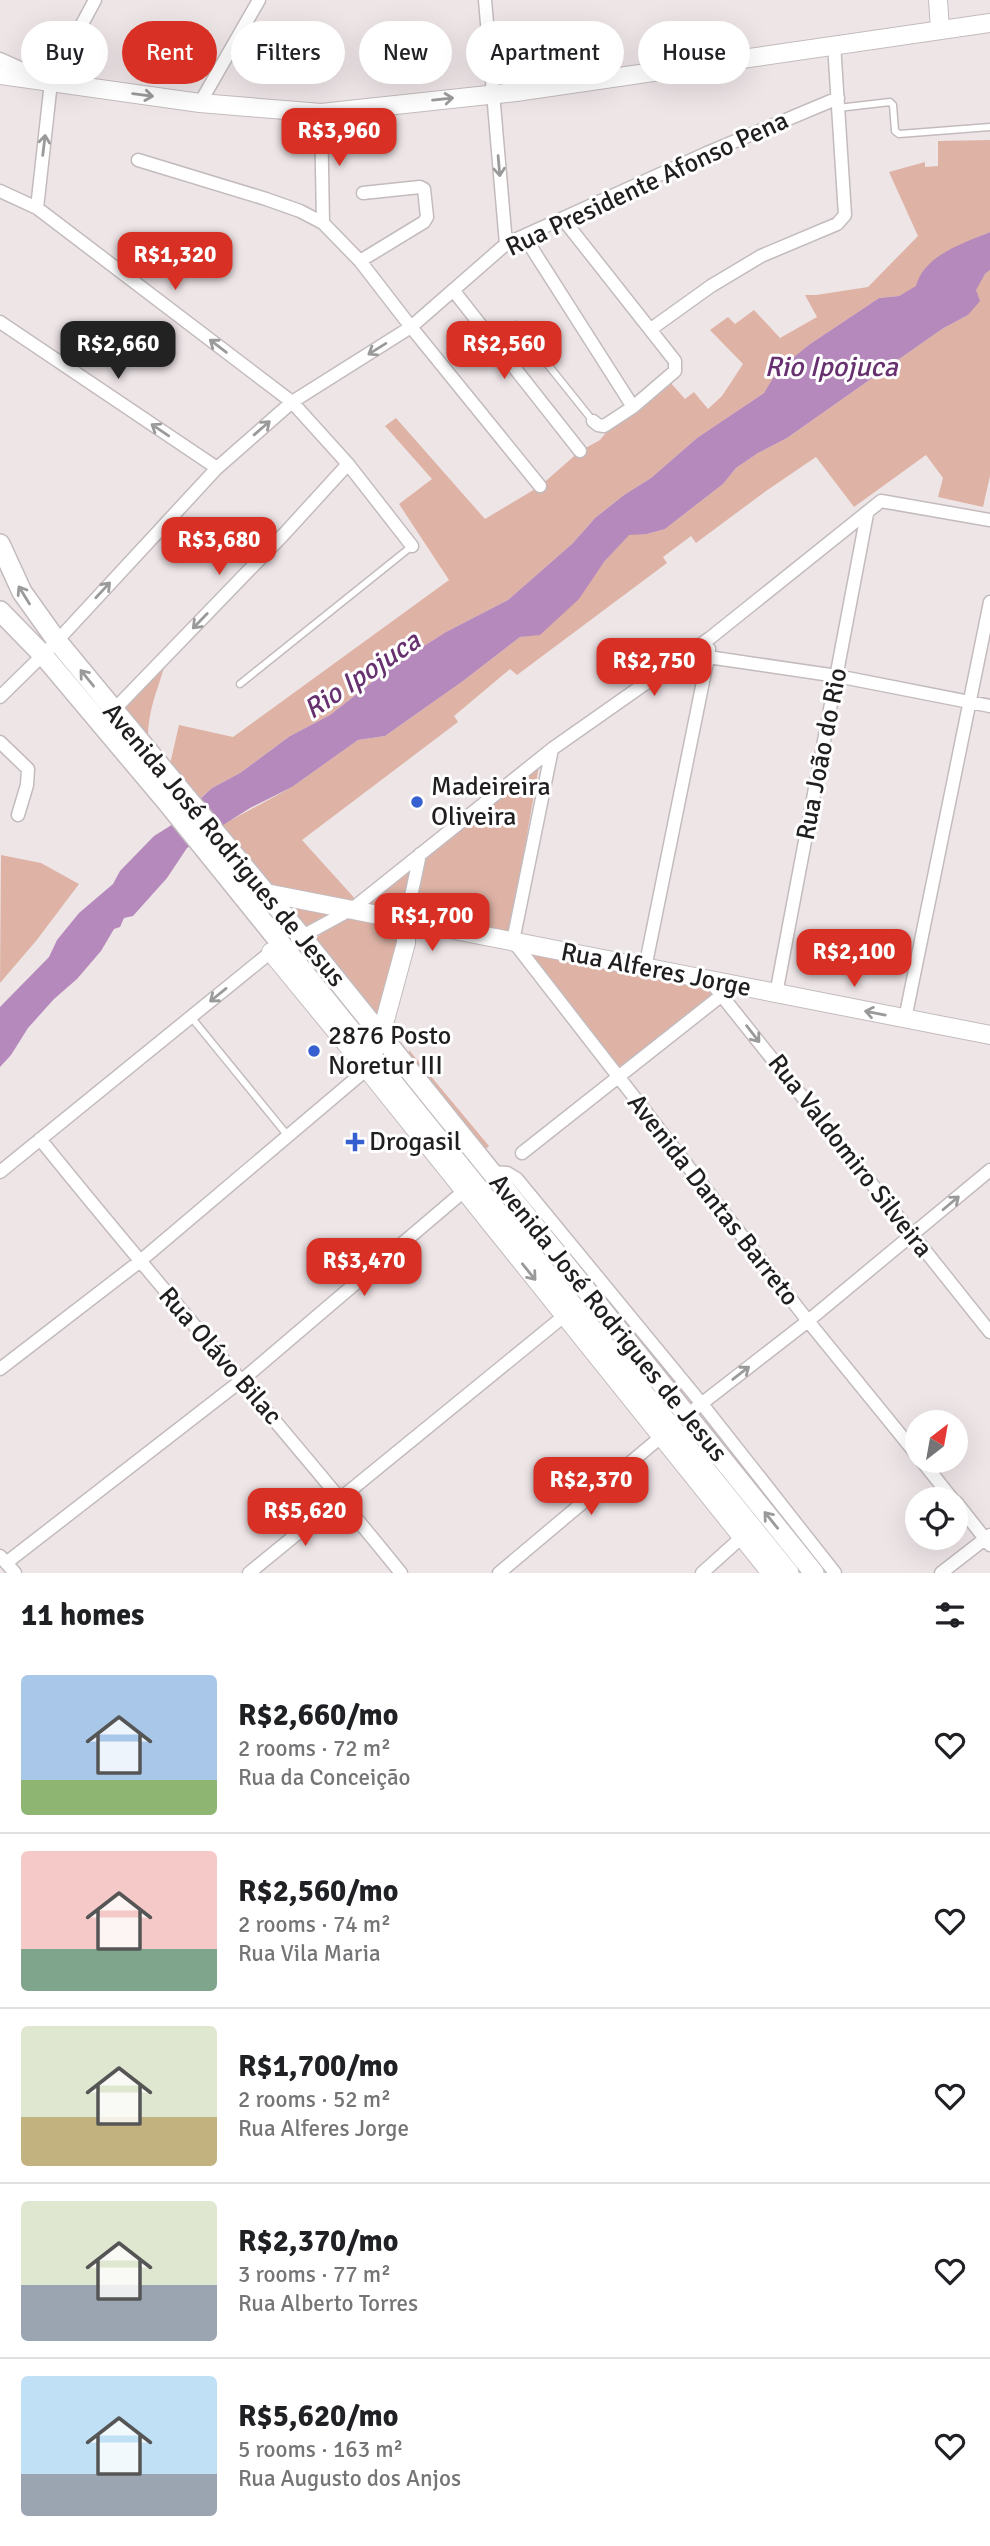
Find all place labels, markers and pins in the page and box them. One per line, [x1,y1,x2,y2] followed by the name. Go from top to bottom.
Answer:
[274,108,404,168] pin: R$3,960
[110,232,240,292] pin: R$1,320
[53,322,183,381] pin: R$2,660
[439,322,569,381] pin: R$2,560
[154,518,284,577] pin: R$3,680
[589,638,719,698] pin: R$2,750
[431,771,551,833] place label: Madeireira Oliveira
[409,794,425,810] marker: Madeireira Oliveira
[367,894,497,953] pin: R$1,700
[789,930,919,989] pin: R$2,100
[328,1020,451,1082] place label: 2876 Posto Noretur III
[306,1043,322,1059] marker: 2876 Posto Noretur III
[369,1126,461,1158] place label: Drogasil
[347,1134,363,1150] marker: Drogasil
[299,1238,429,1298] pin: R$3,470
[526,1458,656,1517] pin: R$2,370
[240,1488,370,1548] pin: R$5,620

